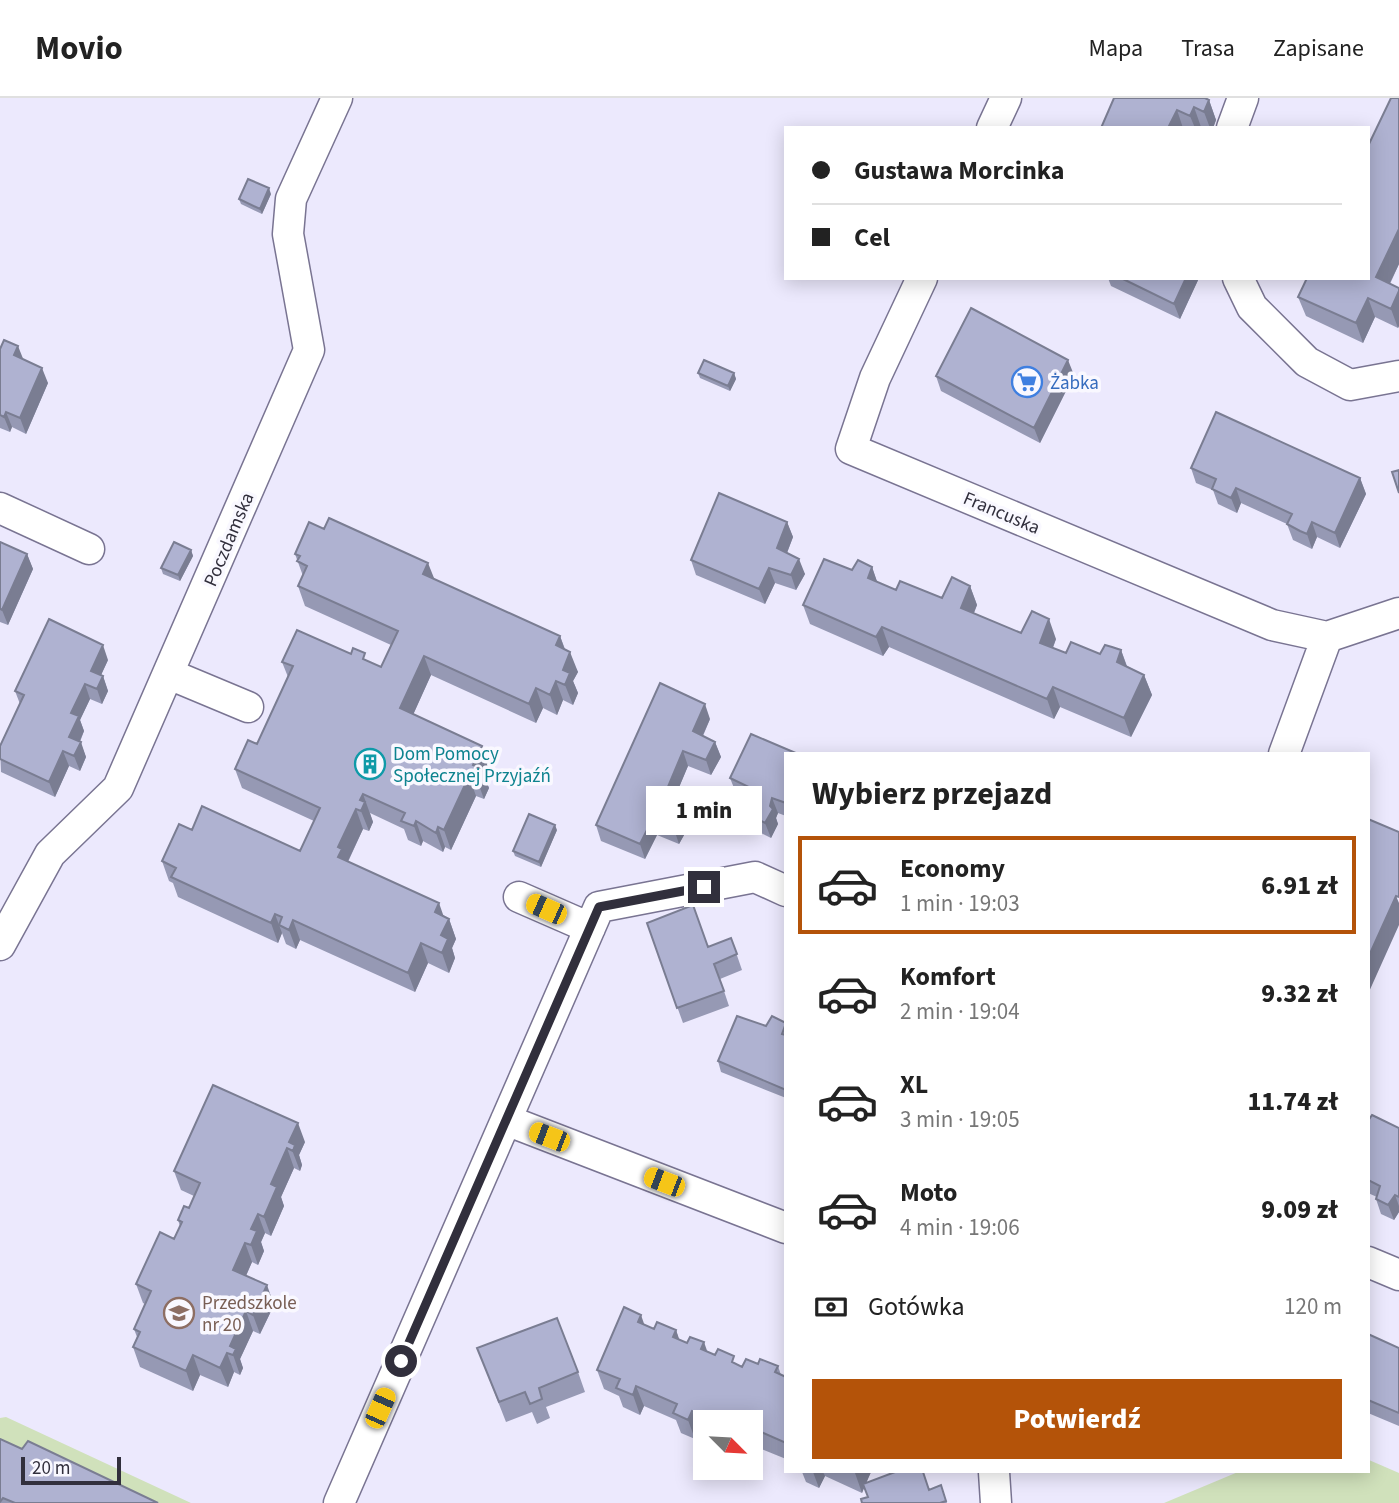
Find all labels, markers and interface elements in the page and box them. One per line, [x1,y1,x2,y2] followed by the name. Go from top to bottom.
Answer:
[35,25,123,72] text: Movio
[1089,31,1143,66] text: Mapa
[1181,31,1235,66] text: Trasa
[1273,31,1364,66] text: Zapisane
[854,152,1065,189] text: Gustawa Morcinka
[854,219,890,256] text: Cel
[1010,365,1044,399] supermarket icon: Żabka
[1050,370,1099,397] place label: Żabka
[959,485,1044,542] street label: Francuska
[197,488,261,591] street label: Poczdamska
[393,741,551,790] place label: Dom Pomocy Społecznej Przyjaźń
[353,747,387,781] building icon: Dom Pomocy Społecznej Przyjaźń
[812,771,1052,817] text: Wybierz przejazd
[646,786,762,834] callout: 1 min
[676,794,732,827] text: 1 min
[900,850,1005,887] text: Economy
[816,854,879,917] icon: car
[1261,867,1338,904] text: 6.91 zł
[688,871,720,903] route end
[900,887,1020,920] text: 1 min · 19:03
[523,891,570,927] car
[900,958,996,995] text: Komfort
[816,962,879,1025] icon: car
[1261,975,1338,1012] text: 9.32 zł
[900,995,1020,1028] text: 2 min · 19:04
[900,1066,928,1103] text: XL
[816,1070,879,1133] icon: car
[1247,1083,1338,1120] text: 11.74 zł
[900,1103,1020,1136] text: 3 min · 19:05
[526,1120,573,1154] car
[641,1165,688,1199] car
[900,1174,957,1211] text: Moto
[816,1178,879,1241] icon: car
[1261,1191,1338,1228] text: 9.09 zł
[900,1211,1020,1244] text: 4 min · 19:06
[812,1288,850,1326] icon: cash
[868,1288,965,1325] text: Gotówka
[202,1290,297,1339] place label: Przedszkole nr 20
[1284,1290,1342,1323] text: 120 m
[162,1296,196,1330] school or university icon: Przedszkole nr 20
[385,1345,417,1377] route start
[812,1379,1342,1459] button: Potwierdź
[362,1385,399,1431] car
[693,1410,763,1480] north arrow
[693,1410,763,1480] map controls
[21,1454,121,1486] scale bar
[32,1455,70,1482] text: 20 m

